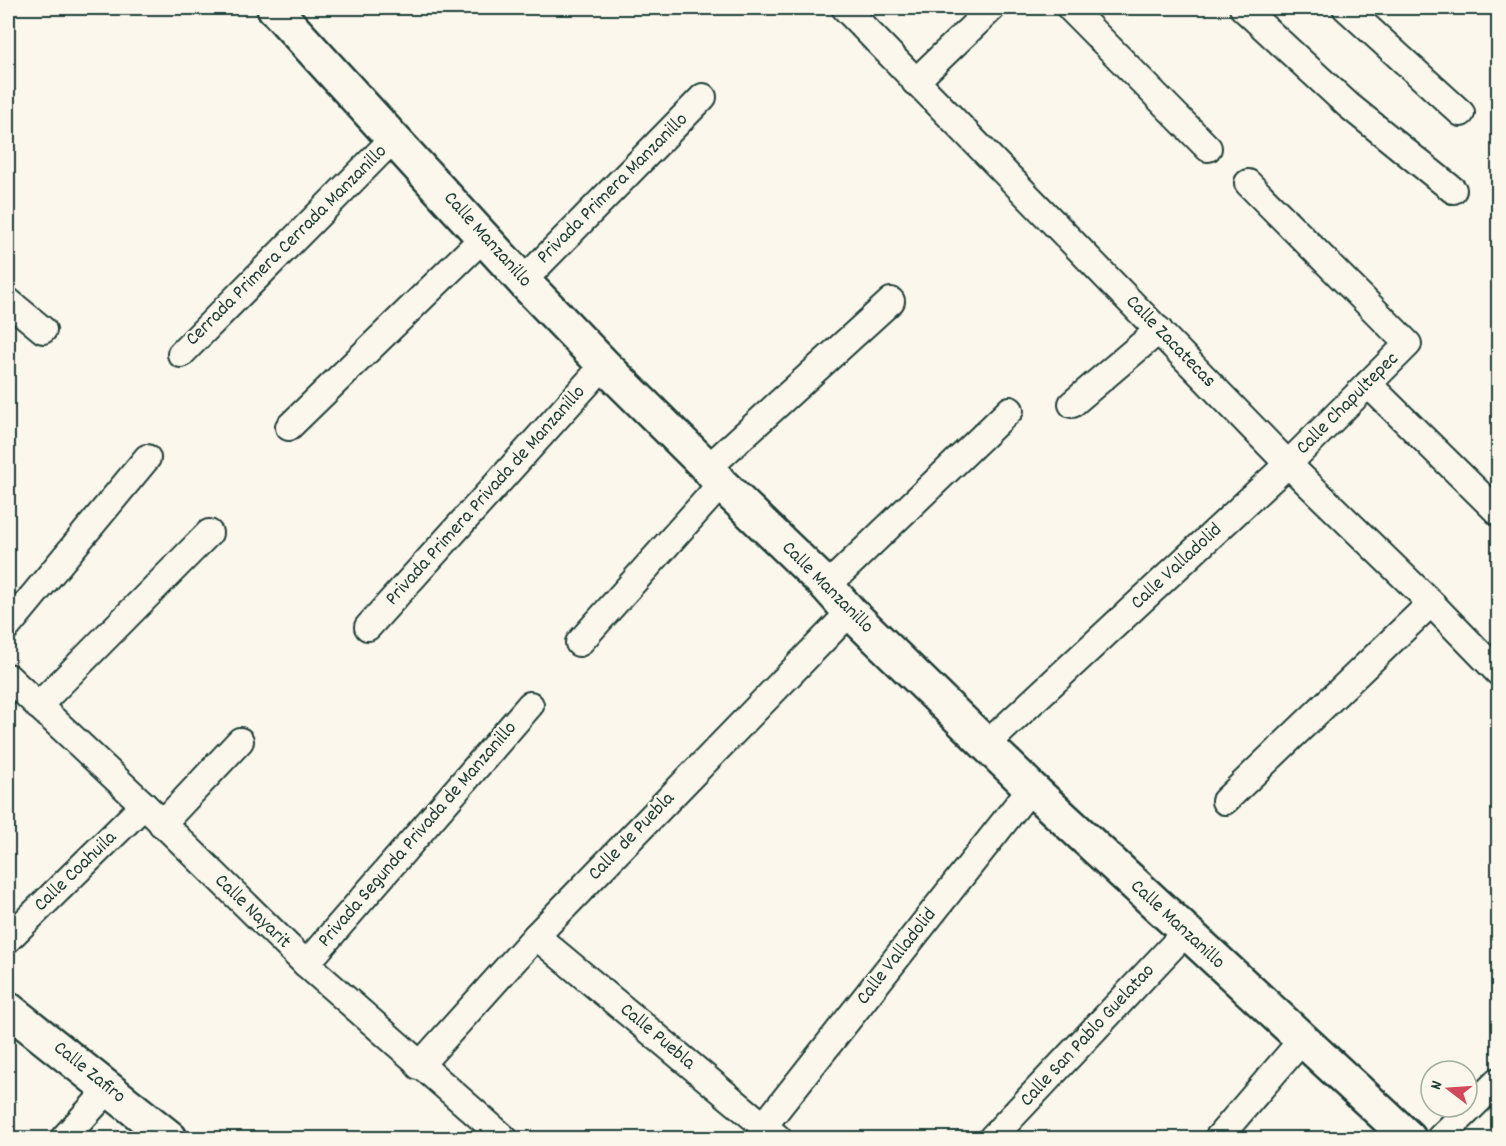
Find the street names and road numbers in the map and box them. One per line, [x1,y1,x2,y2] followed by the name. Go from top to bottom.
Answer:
[531,107,695,271] street label: Privada Primera Manzanillo
[180,139,394,353] street label: Cerrada Primera Cerrada Manzanillo
[436,186,538,294] street label: Calle Manzanillo
[1118,289,1222,395] street label: Calle Zacatecas
[1290,346,1406,462] street label: Calle Chapultepec
[379,380,593,612] street label: Privada Primera Privada de Manzanillo
[1125,517,1229,617] street label: Calle Valladolid
[774,535,880,641] street label: Calle Manzanillo
[312,716,524,954] street label: Privada Segunda Privada de Manzanillo
[582,786,682,888] street label: Calle de Puebla
[28,825,124,919] street label: Calle Coahuila
[207,868,297,956] street label: Calle Nayarit
[1123,874,1231,976] street label: Calle Manzanillo
[850,903,944,1011] street label: Calle Valladolid
[1014,958,1162,1114] street label: Calle San Pablo Guelatao
[613,997,702,1078] street label: Calle Puebla
[47,1035,131,1111] street label: Calle Zafiro

